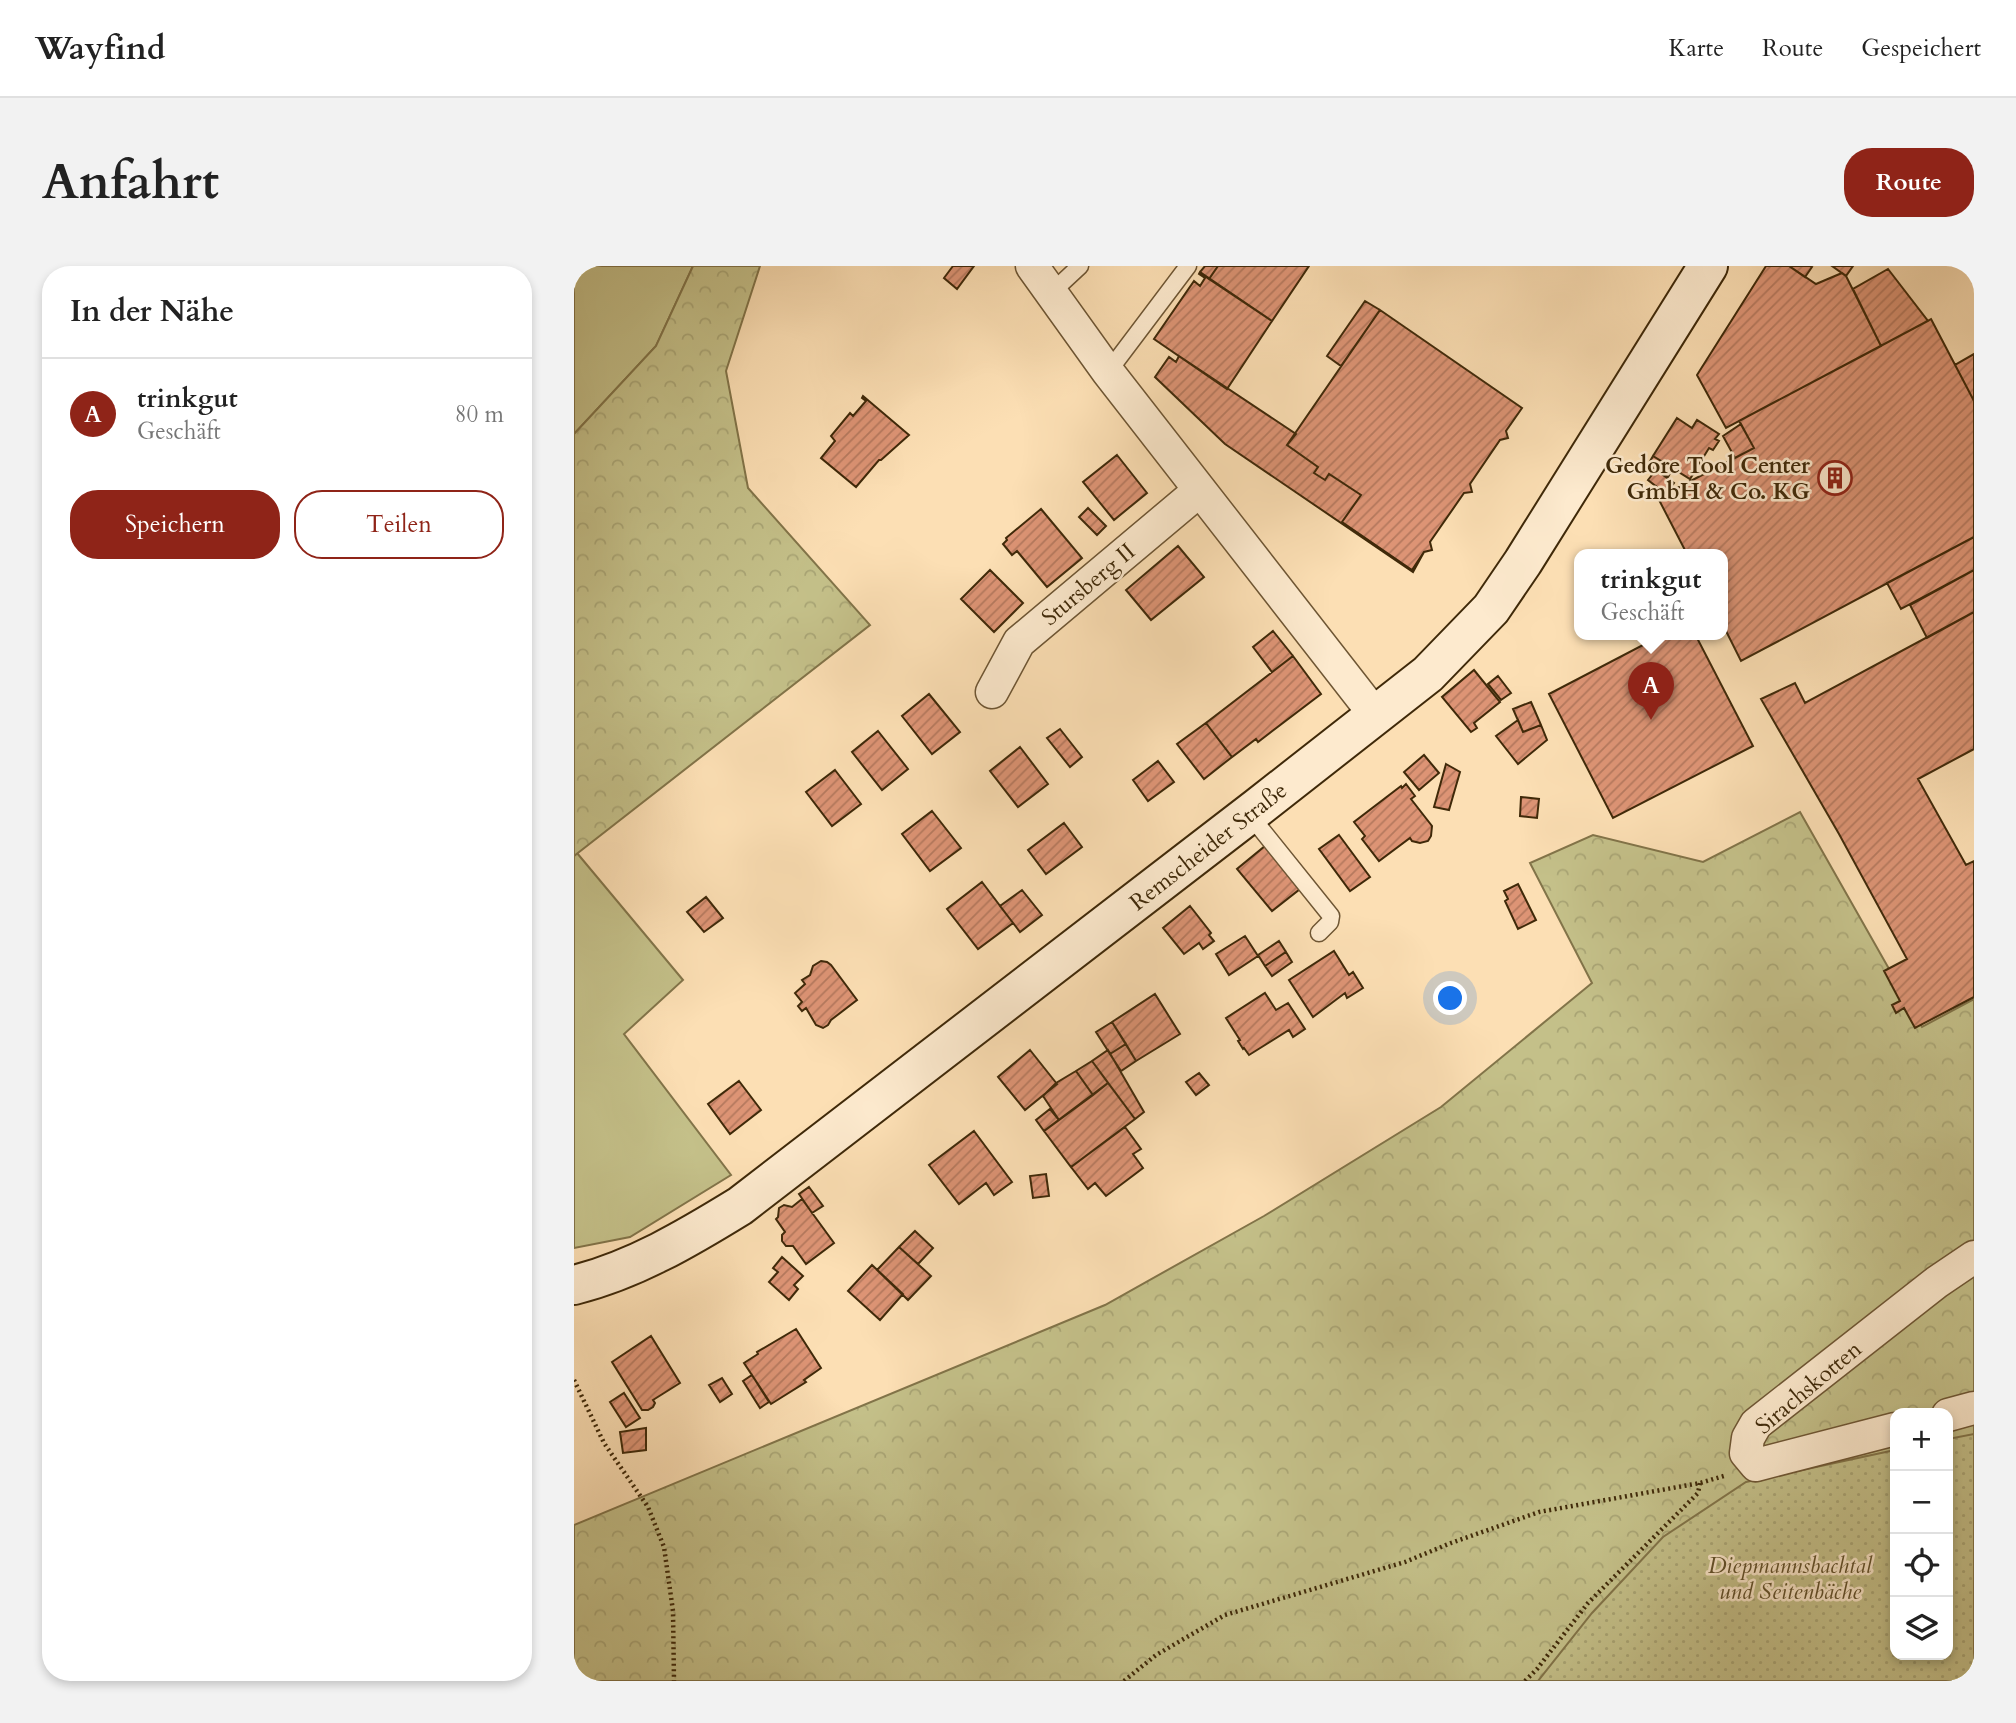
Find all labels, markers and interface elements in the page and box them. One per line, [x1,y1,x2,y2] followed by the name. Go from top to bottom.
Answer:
[35,26,166,71] text: Wayfind
[1669,32,1724,65] text: Karte
[1762,32,1823,65] text: Route
[1861,32,1981,65] text: Gespeichert
[1844,148,1974,217] button: Route
[42,149,219,216] text: Anfahrt
[70,291,234,332] text: In der Nähe
[137,381,238,416] text: trinkgut
[84,399,102,430] text: A
[455,399,504,430] text: 80 m
[137,416,221,447] text: Geschäft
[1605,450,1811,507] place label: Gedore Tool Center GmbH & Co. KG
[1816,459,1854,497] building icon: Gedore Tool Center GmbH & Co. KG
[70,490,280,559] button: Speichern
[294,490,504,559] button: Teilen
[1035,536,1142,633] street label: Stursberg II
[1574,549,1728,640] popup
[1601,562,1701,597] text: trinkgut
[1601,597,1684,628] text: Geschäft
[1628,662,1674,720] pin: A
[1123,775,1294,918] street label: Remscheider Straße
[1433,981,1467,1015] your location
[1749,1334,1868,1441] street label: Sirachskotten
[1890,1408,1953,1660] map controls
[1890,1408,1953,1471] button: +
[1890,1471,1953,1534] button: −
[1890,1534,1953,1597] button: locate
[1708,1550,1873,1607] park label: Diepmannsbachtal und Seitenbäche
[1890,1597,1953,1660] button: layers

